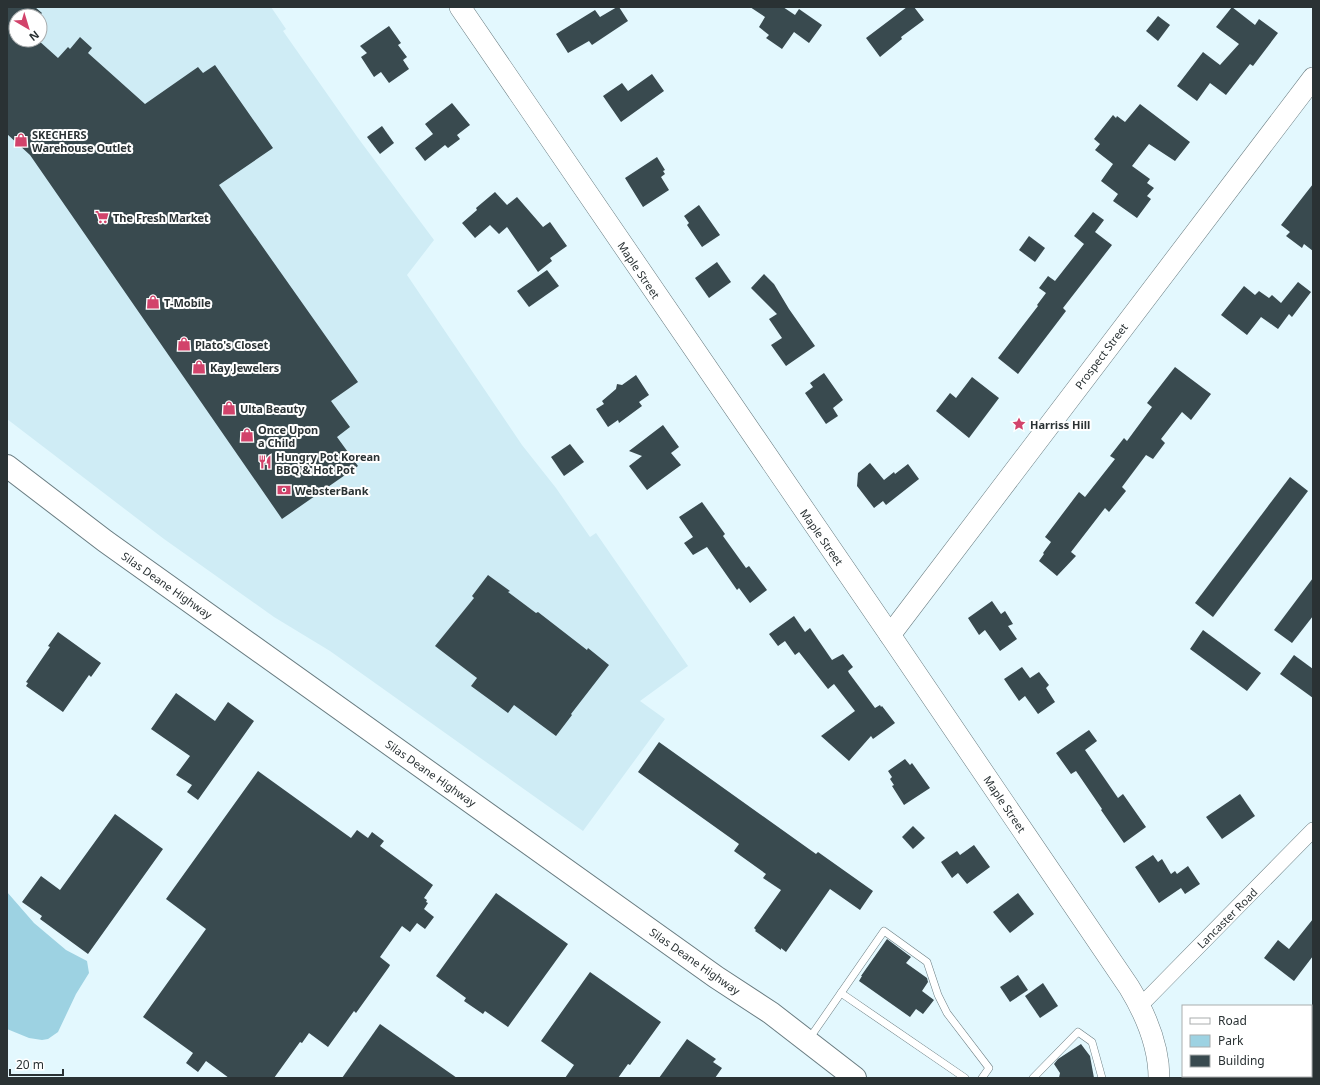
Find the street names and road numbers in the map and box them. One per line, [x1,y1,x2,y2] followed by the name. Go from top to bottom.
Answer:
[614,239,664,301] street label: Maple Street
[1071,320,1131,392] street label: Prospect Street
[797,506,847,568] street label: Maple Street
[119,548,216,622] street label: Silas Deane Highway
[383,736,480,810] street label: Silas Deane Highway
[980,773,1030,835] street label: Maple Street
[1194,885,1260,951] street label: Lancaster Road
[647,924,744,998] street label: Silas Deane Highway

